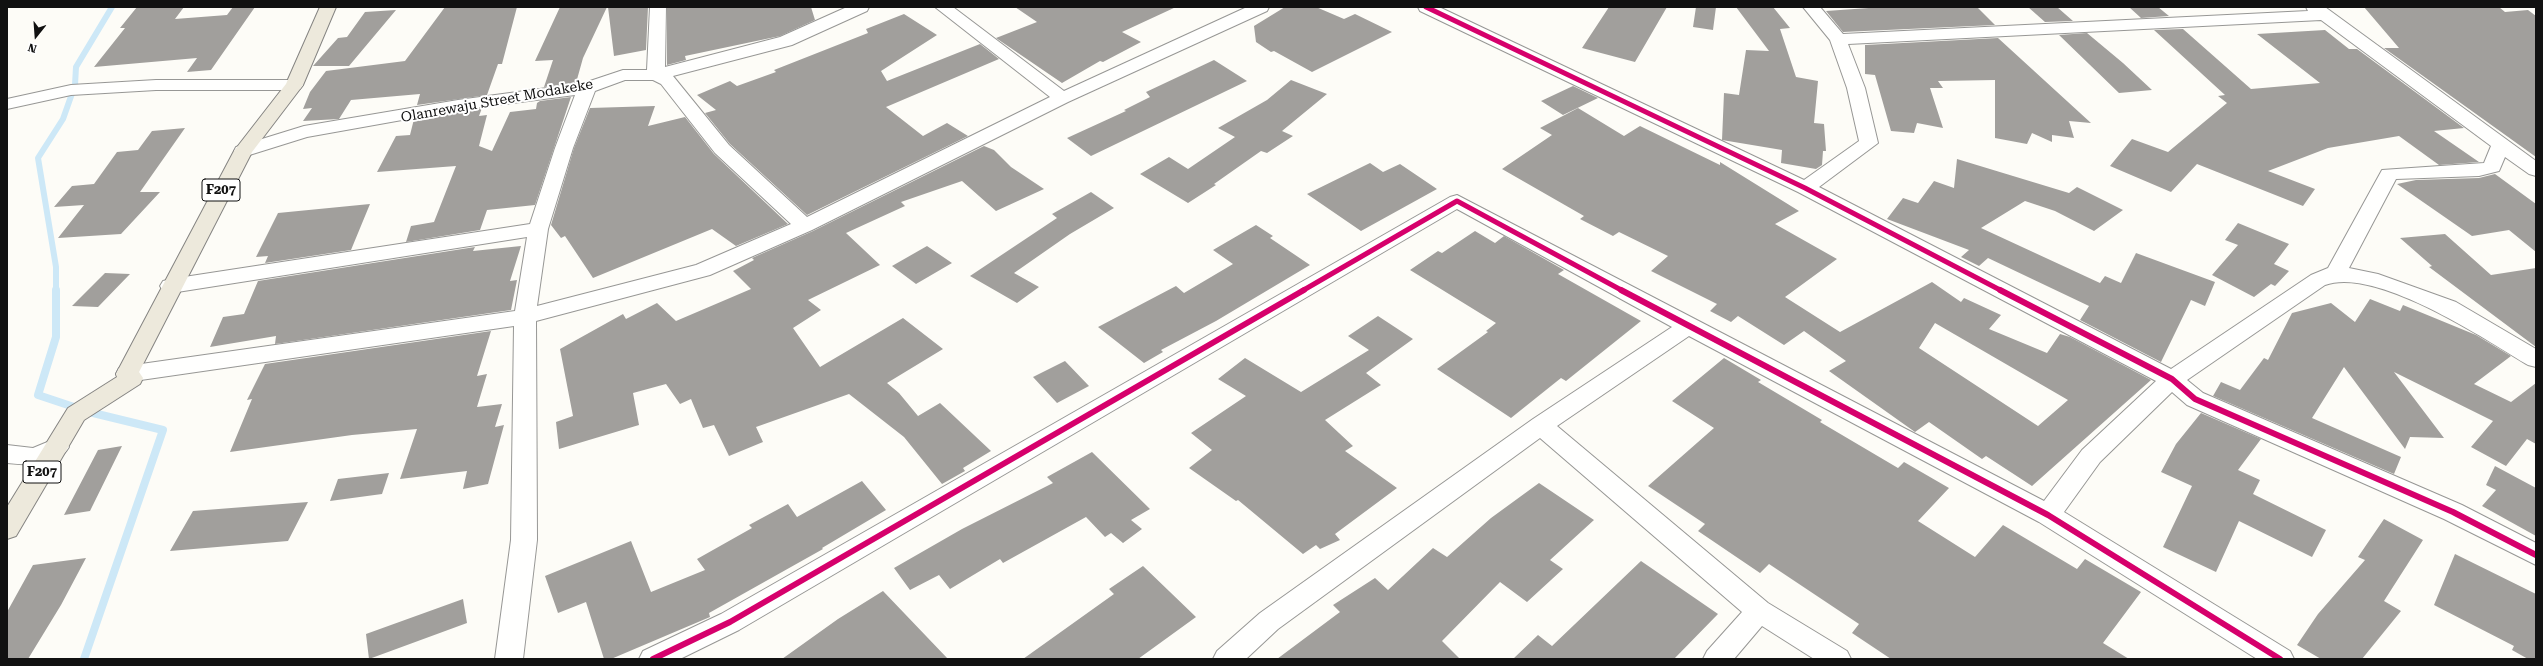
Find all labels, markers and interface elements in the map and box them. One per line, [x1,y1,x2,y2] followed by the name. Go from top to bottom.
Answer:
[16,16,56,56] north arrow
[26,40,38,55] text: N
[400,76,594,126] street label: Olanrewaju Street Modakeke
[202,179,240,201] road number: F207
[23,461,61,483] road number: F207

